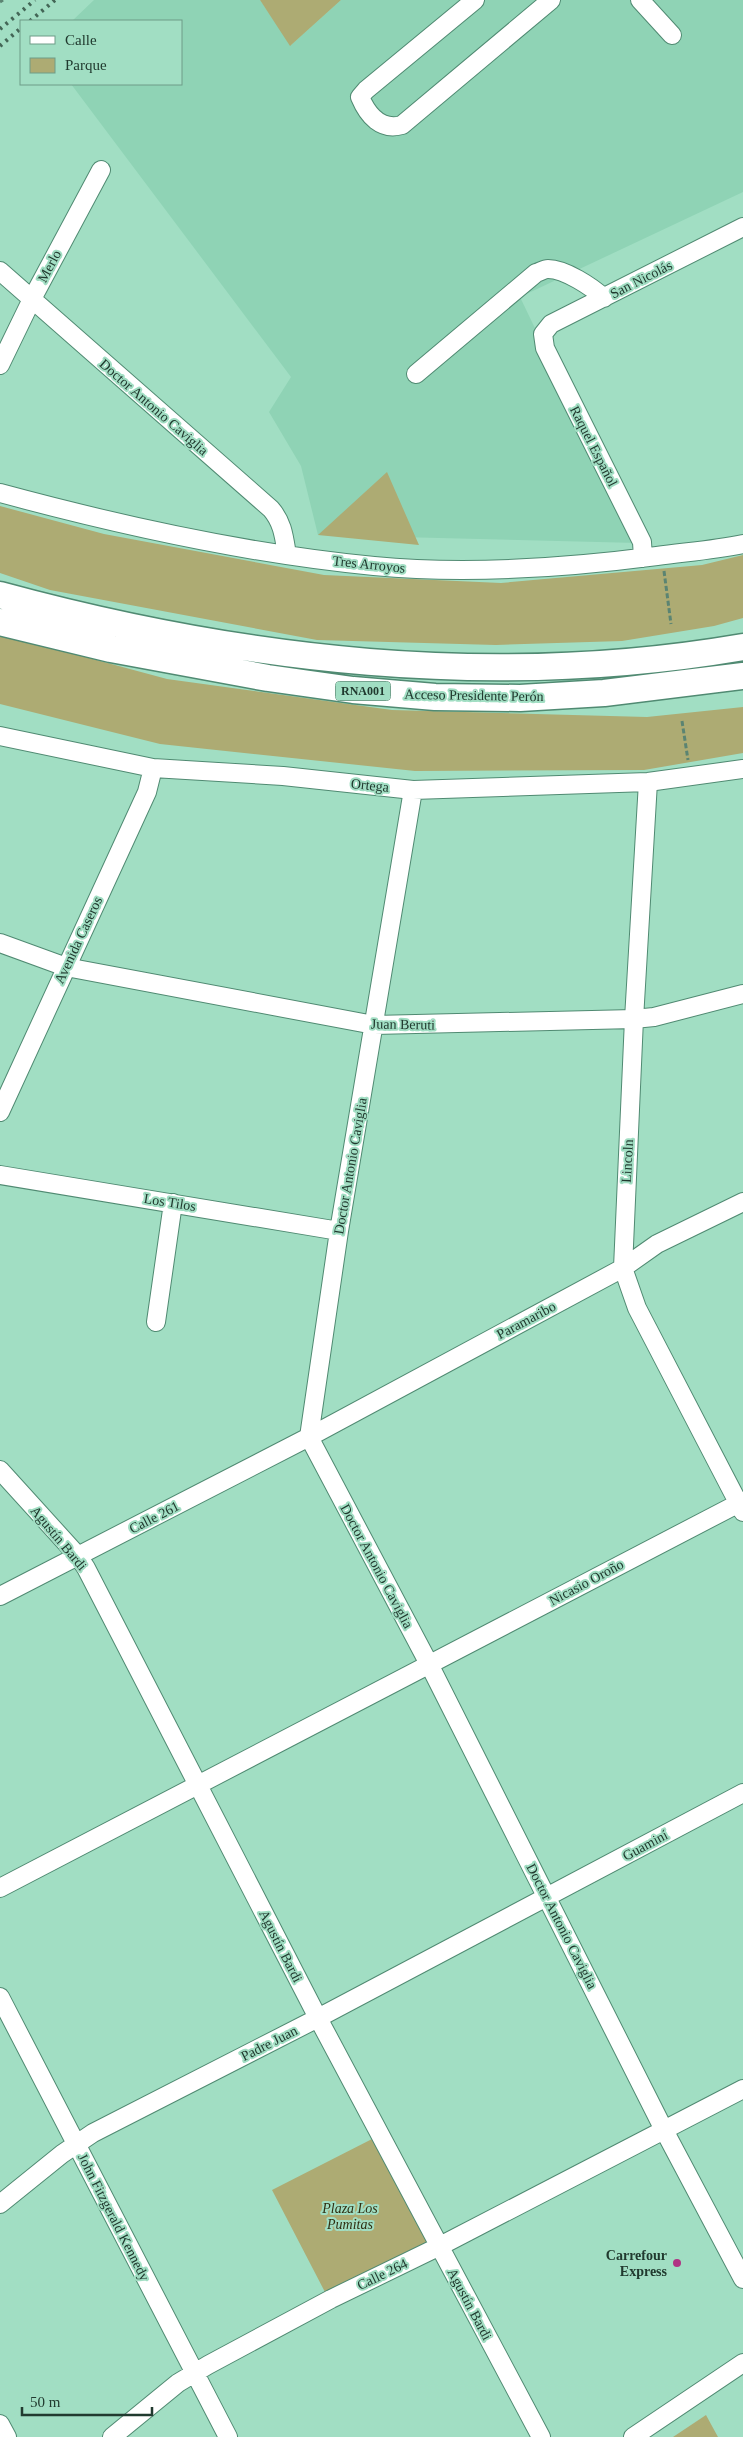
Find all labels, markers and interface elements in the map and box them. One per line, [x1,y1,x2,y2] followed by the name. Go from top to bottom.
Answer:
[20,20,182,85] legend
[65,32,97,48] text: Calle
[65,57,107,73] text: Parque
[35,248,64,285] street label: Merlo
[608,257,675,301] street label: San Nicolás
[97,356,211,459] street label: Doctor Antonio Caviglia
[567,403,620,489] street label: Raquel Español
[332,553,406,576] street label: Tres Arroyos
[336,681,390,700] road number: RNA001
[404,687,544,704] street label: Acceso Presidente Perón
[350,776,390,795] street label: Ortega
[52,894,105,986] street label: Avenida Caseros
[371,1016,435,1033] street label: Juan Beruti
[331,1096,370,1236] street label: Doctor Antonio Caviglia
[619,1139,636,1183] street label: Lincoln
[143,1191,197,1214] street label: Los Tilos
[494,1299,558,1342] street label: Paramaribo
[127,1498,182,1536] street label: Calle 261
[337,1502,416,1632] street label: Doctor Antonio Caviglia
[27,1503,90,1573] street label: Agustín Bardi
[546,1557,626,1608] street label: Nicasio Oroño
[620,1827,670,1864] street label: Guaminí
[523,1861,600,1992] street label: Doctor Antonio Caviglia
[256,1908,305,1985] street label: Agustín Bardi
[239,2023,300,2064] street label: Padre Juan
[75,2151,152,2283] street label: John Fitzgerald Kennedy
[321,2201,378,2232] park label: Plaza Los Pumitas
[606,2248,668,2279] place label: Carrefour Express
[355,2256,410,2293] street label: Calle 264
[671,2257,683,2269] marker: Carrefour Express
[444,2266,495,2343] street label: Agustín Bardi
[22,2384,152,2416] scale bar
[30,2394,61,2410] text: 50 m

